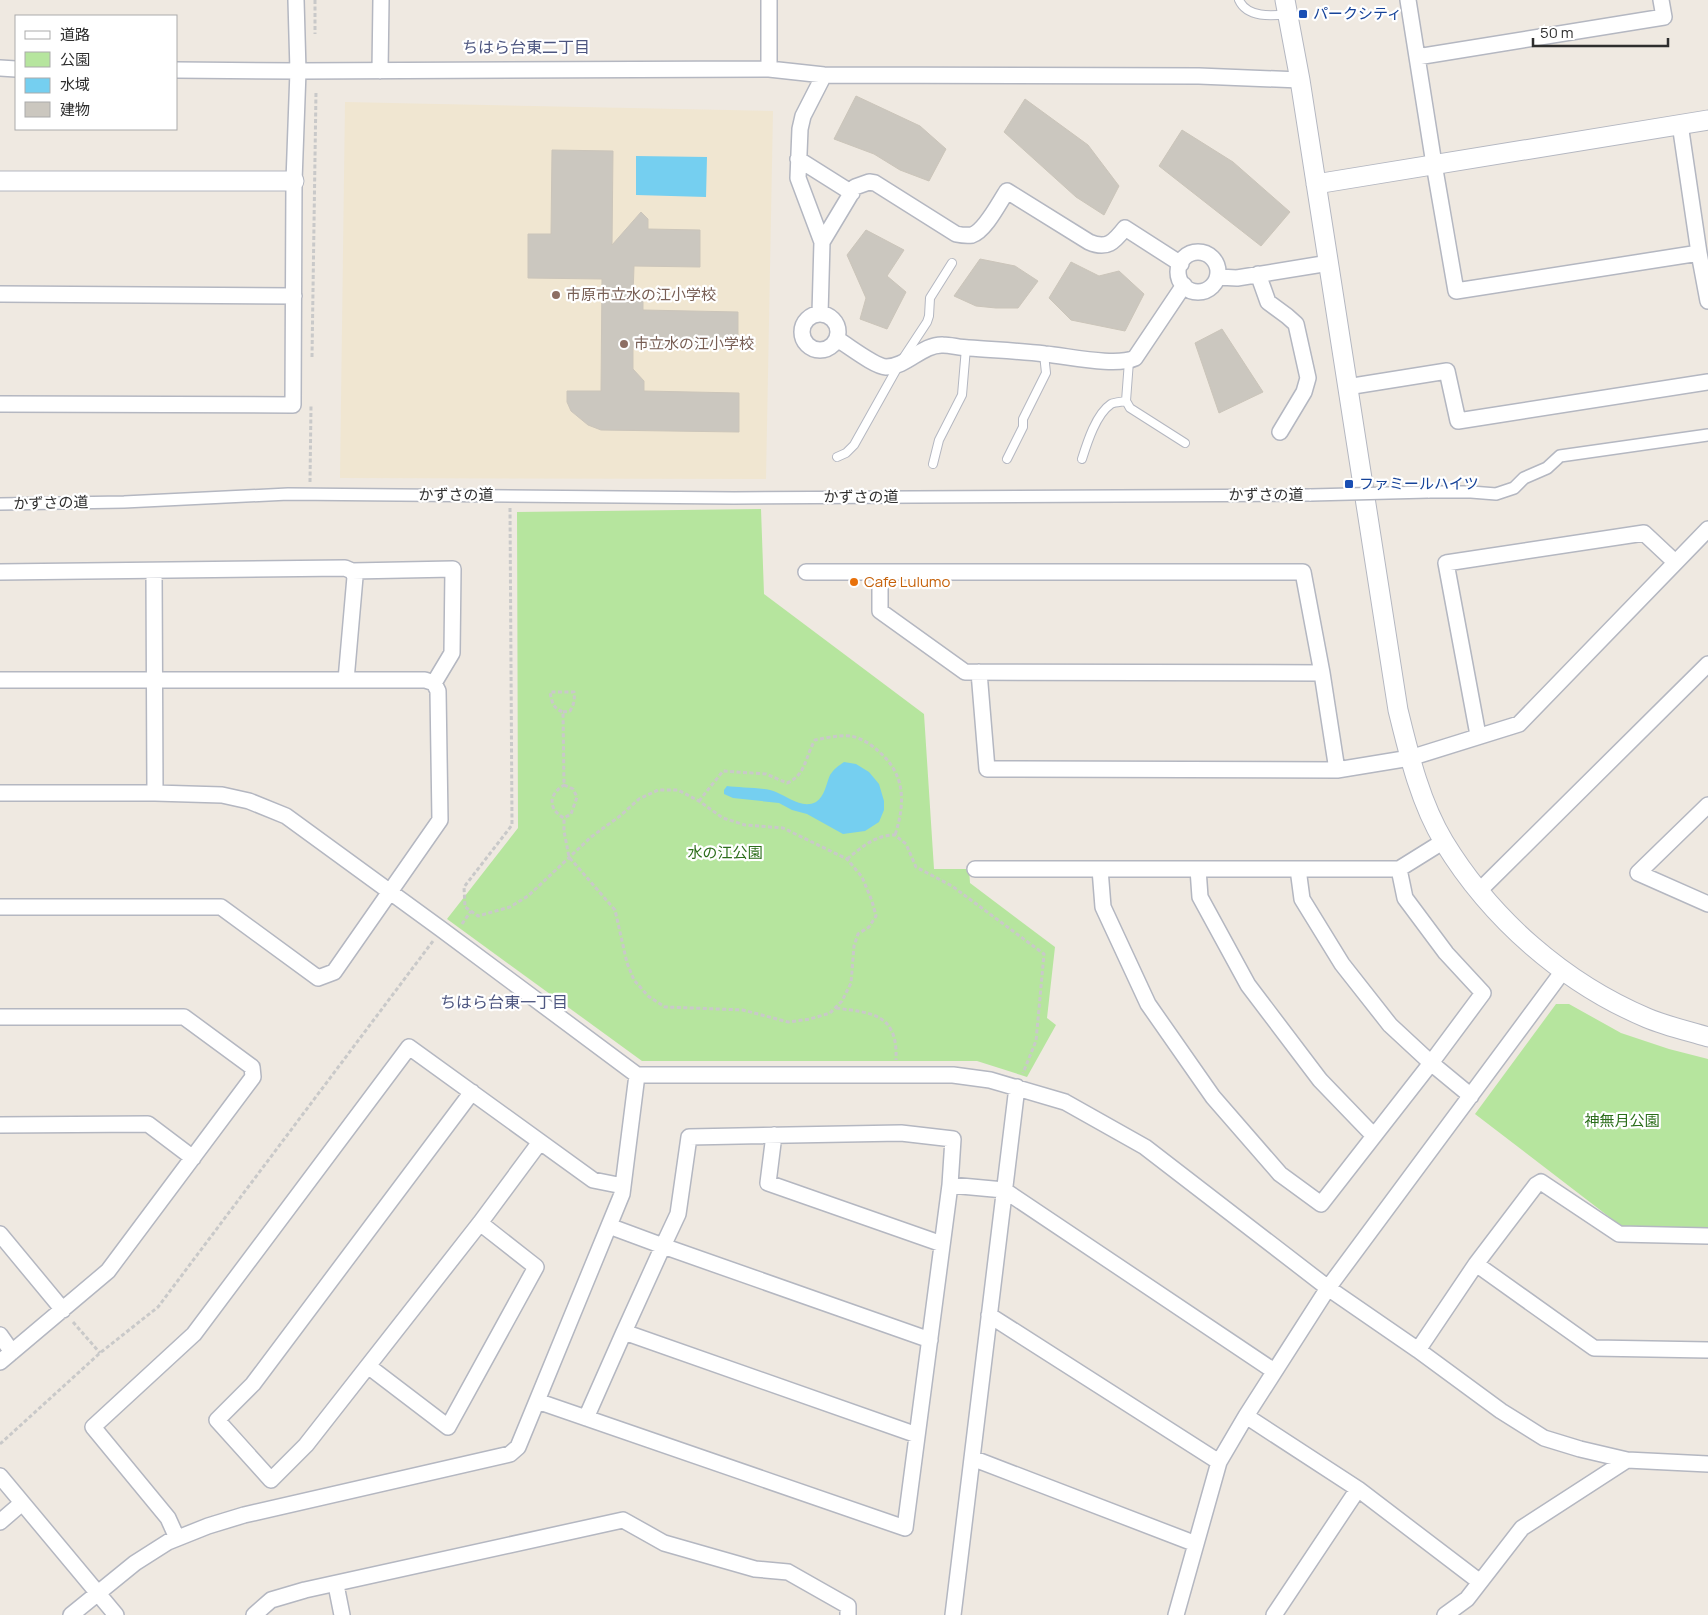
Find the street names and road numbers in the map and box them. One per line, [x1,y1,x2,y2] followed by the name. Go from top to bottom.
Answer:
[418,484,494,505] street label: かずさの道
[1228,484,1304,505] street label: かずさの道
[823,486,899,507] street label: かずさの道
[13,491,89,514] street label: かずさの道

